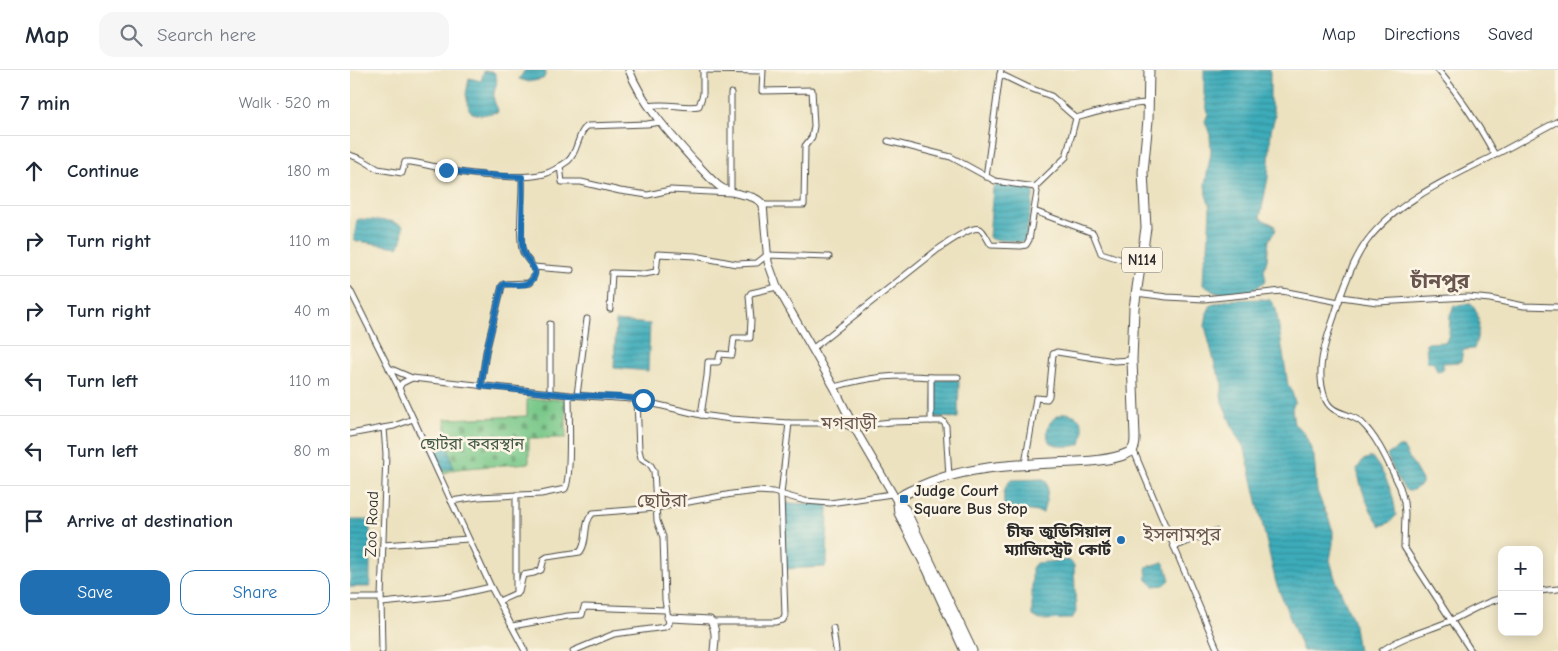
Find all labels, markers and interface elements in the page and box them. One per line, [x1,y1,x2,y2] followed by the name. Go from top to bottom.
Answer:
[99,12,449,57] search box
[25,21,69,49] text: Map
[117,21,145,49] icon: search
[157,24,256,46] text: Search here
[1322,24,1356,45] text: Map
[1384,24,1460,45] text: Directions
[1488,24,1533,45] text: Saved
[20,91,70,115] text: 7 min
[239,94,330,112] text: Walk · 520 m
[20,157,48,185] icon: ahead
[435,159,458,182] route end
[67,160,139,182] text: Continue
[287,162,330,180] text: 180 m
[20,227,48,255] icon: right
[67,230,151,252] text: Turn right
[289,232,330,250] text: 110 m
[1122,248,1162,272] road number: N114
[1410,269,1470,293] district label: চাঁনপুর
[20,297,48,325] icon: right
[67,300,151,322] text: Turn right
[294,302,330,320] text: 40 m
[20,367,48,395] icon: left
[67,370,138,392] text: Turn left
[289,372,330,390] text: 110 m
[632,389,655,412] route start
[820,413,877,434] district label: মগবাড়ী
[420,434,524,453] park label: ছোটরা কবরস্থান
[20,437,48,465] icon: left
[67,440,138,462] text: Turn left
[293,442,330,460] text: 80 m
[914,482,1028,518] place label: Judge Court Square Bus Stop
[637,489,688,512] district label: ছোটরা
[362,491,382,557] street label: Zoo Road
[898,493,910,505] marker: Judge Court Square Bus Stop
[20,507,48,535] icon: arrive
[67,510,233,532] text: Arrive at destination
[1003,523,1112,559] place label: চীফ জুডিসিয়াল ম্যাজিস্ট্রেট কোর্ট
[1142,523,1221,546] district label: ইসলামপুর
[1115,534,1127,546] marker: চীফ জুডিসিয়াল ম্যাজিস্ট্রেট কোর্ট
[1498,546,1543,636] map controls
[1498,546,1543,591] button: +
[20,570,170,615] button: Save
[180,570,330,615] button: Share
[1498,591,1543,636] button: −

